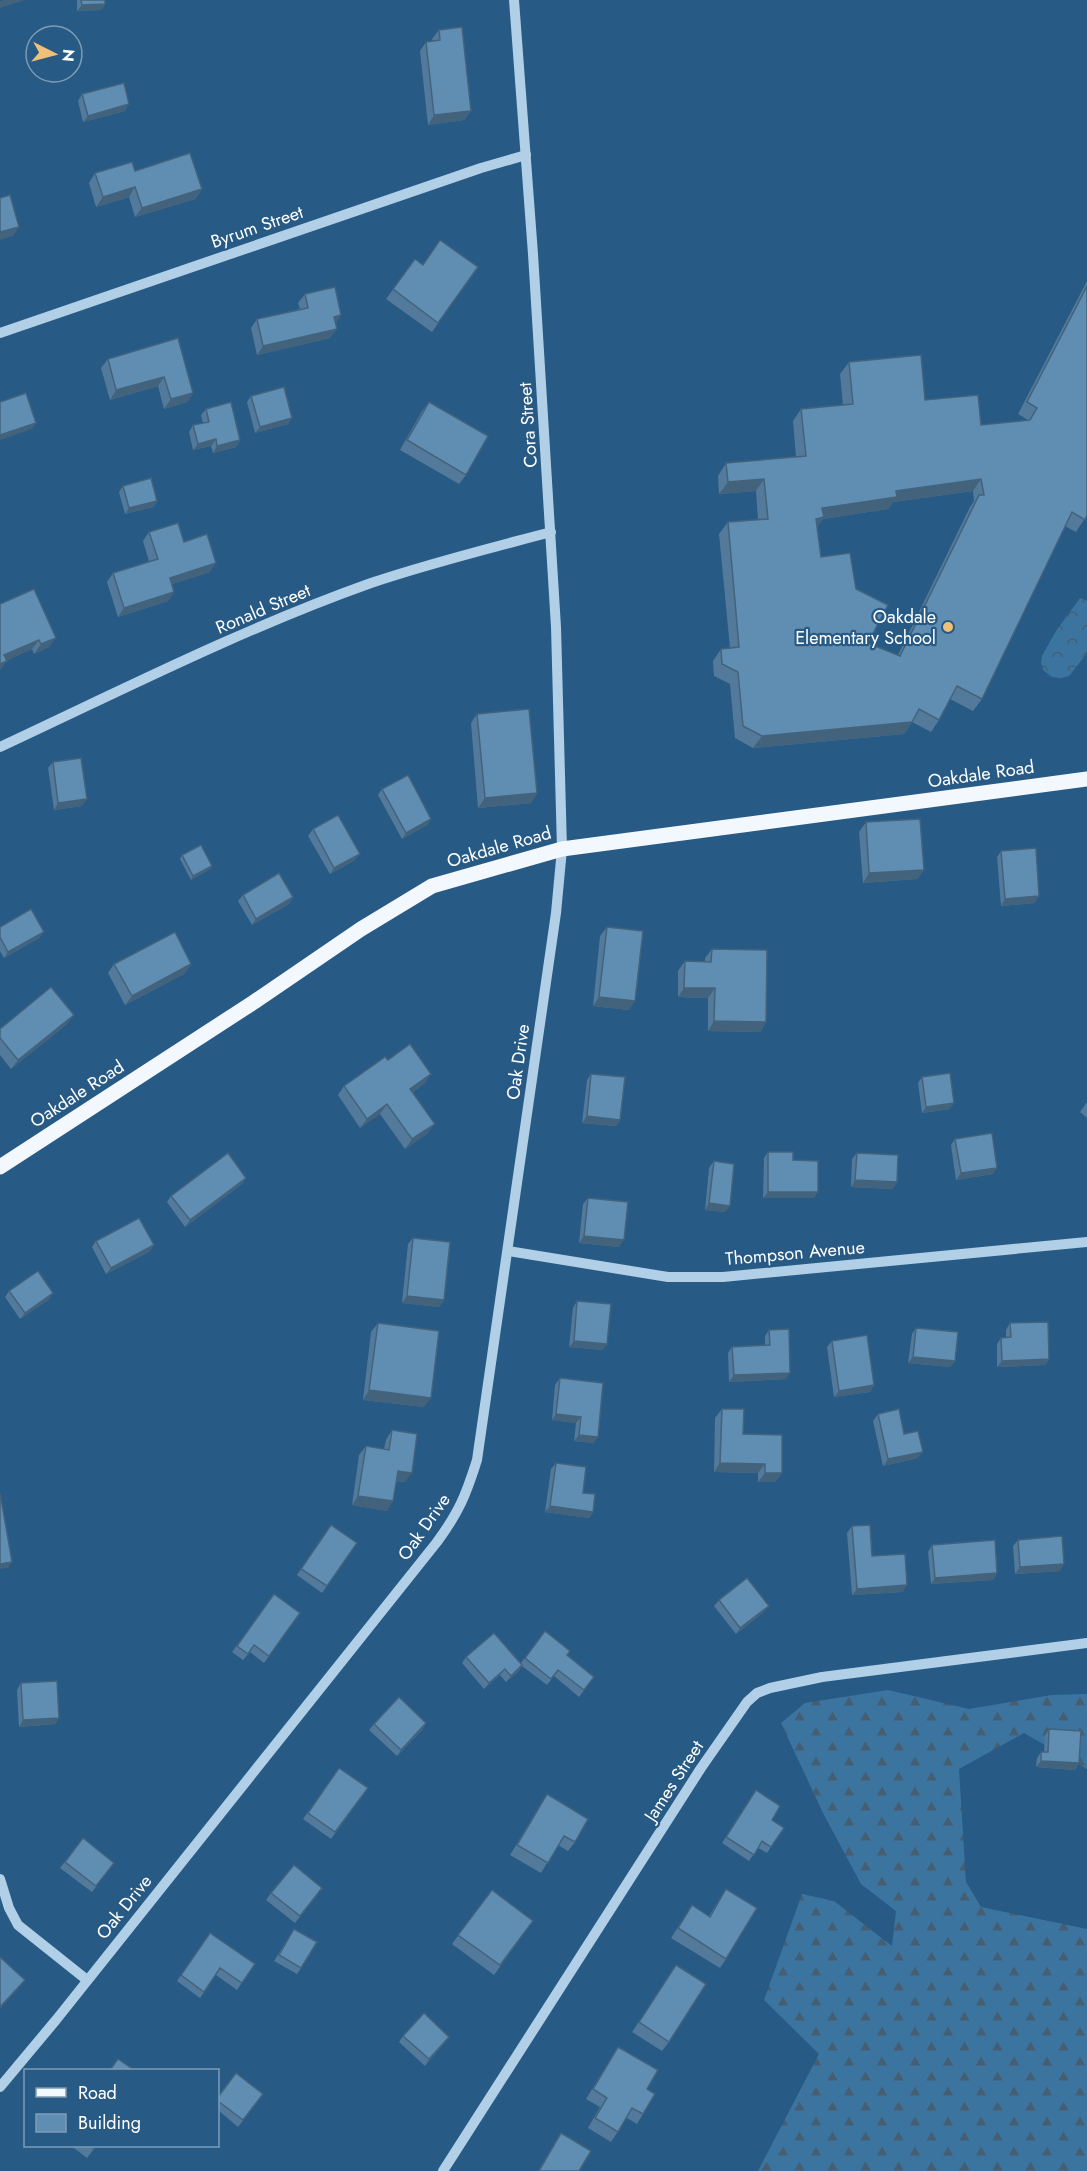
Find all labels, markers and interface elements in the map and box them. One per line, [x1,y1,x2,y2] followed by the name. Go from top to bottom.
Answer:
[24,24,84,84] north arrow
[56,48,81,63] text: N
[207,199,307,255] street label: Byrum Street
[512,381,544,468] street label: Cora Street
[212,577,315,641] street label: Ronald Street
[795,604,936,651] place label: Oakdale Elementary School
[941,620,955,634] marker: Oakdale Elementary School
[926,754,1036,794] street label: Oakdale Road
[444,820,554,874] street label: Oakdale Road
[500,1022,536,1102] street label: Oak Drive
[25,1054,129,1134] street label: Oakdale Road
[724,1234,866,1272] street label: Thompson Avenue
[391,1488,457,1566] street label: Oak Drive
[637,1735,710,1828] street label: James Street
[90,1869,158,1945] street label: Oak Drive
[24,2069,219,2147] legend
[78,2080,117,2106] text: Road
[78,2110,141,2136] text: Building

